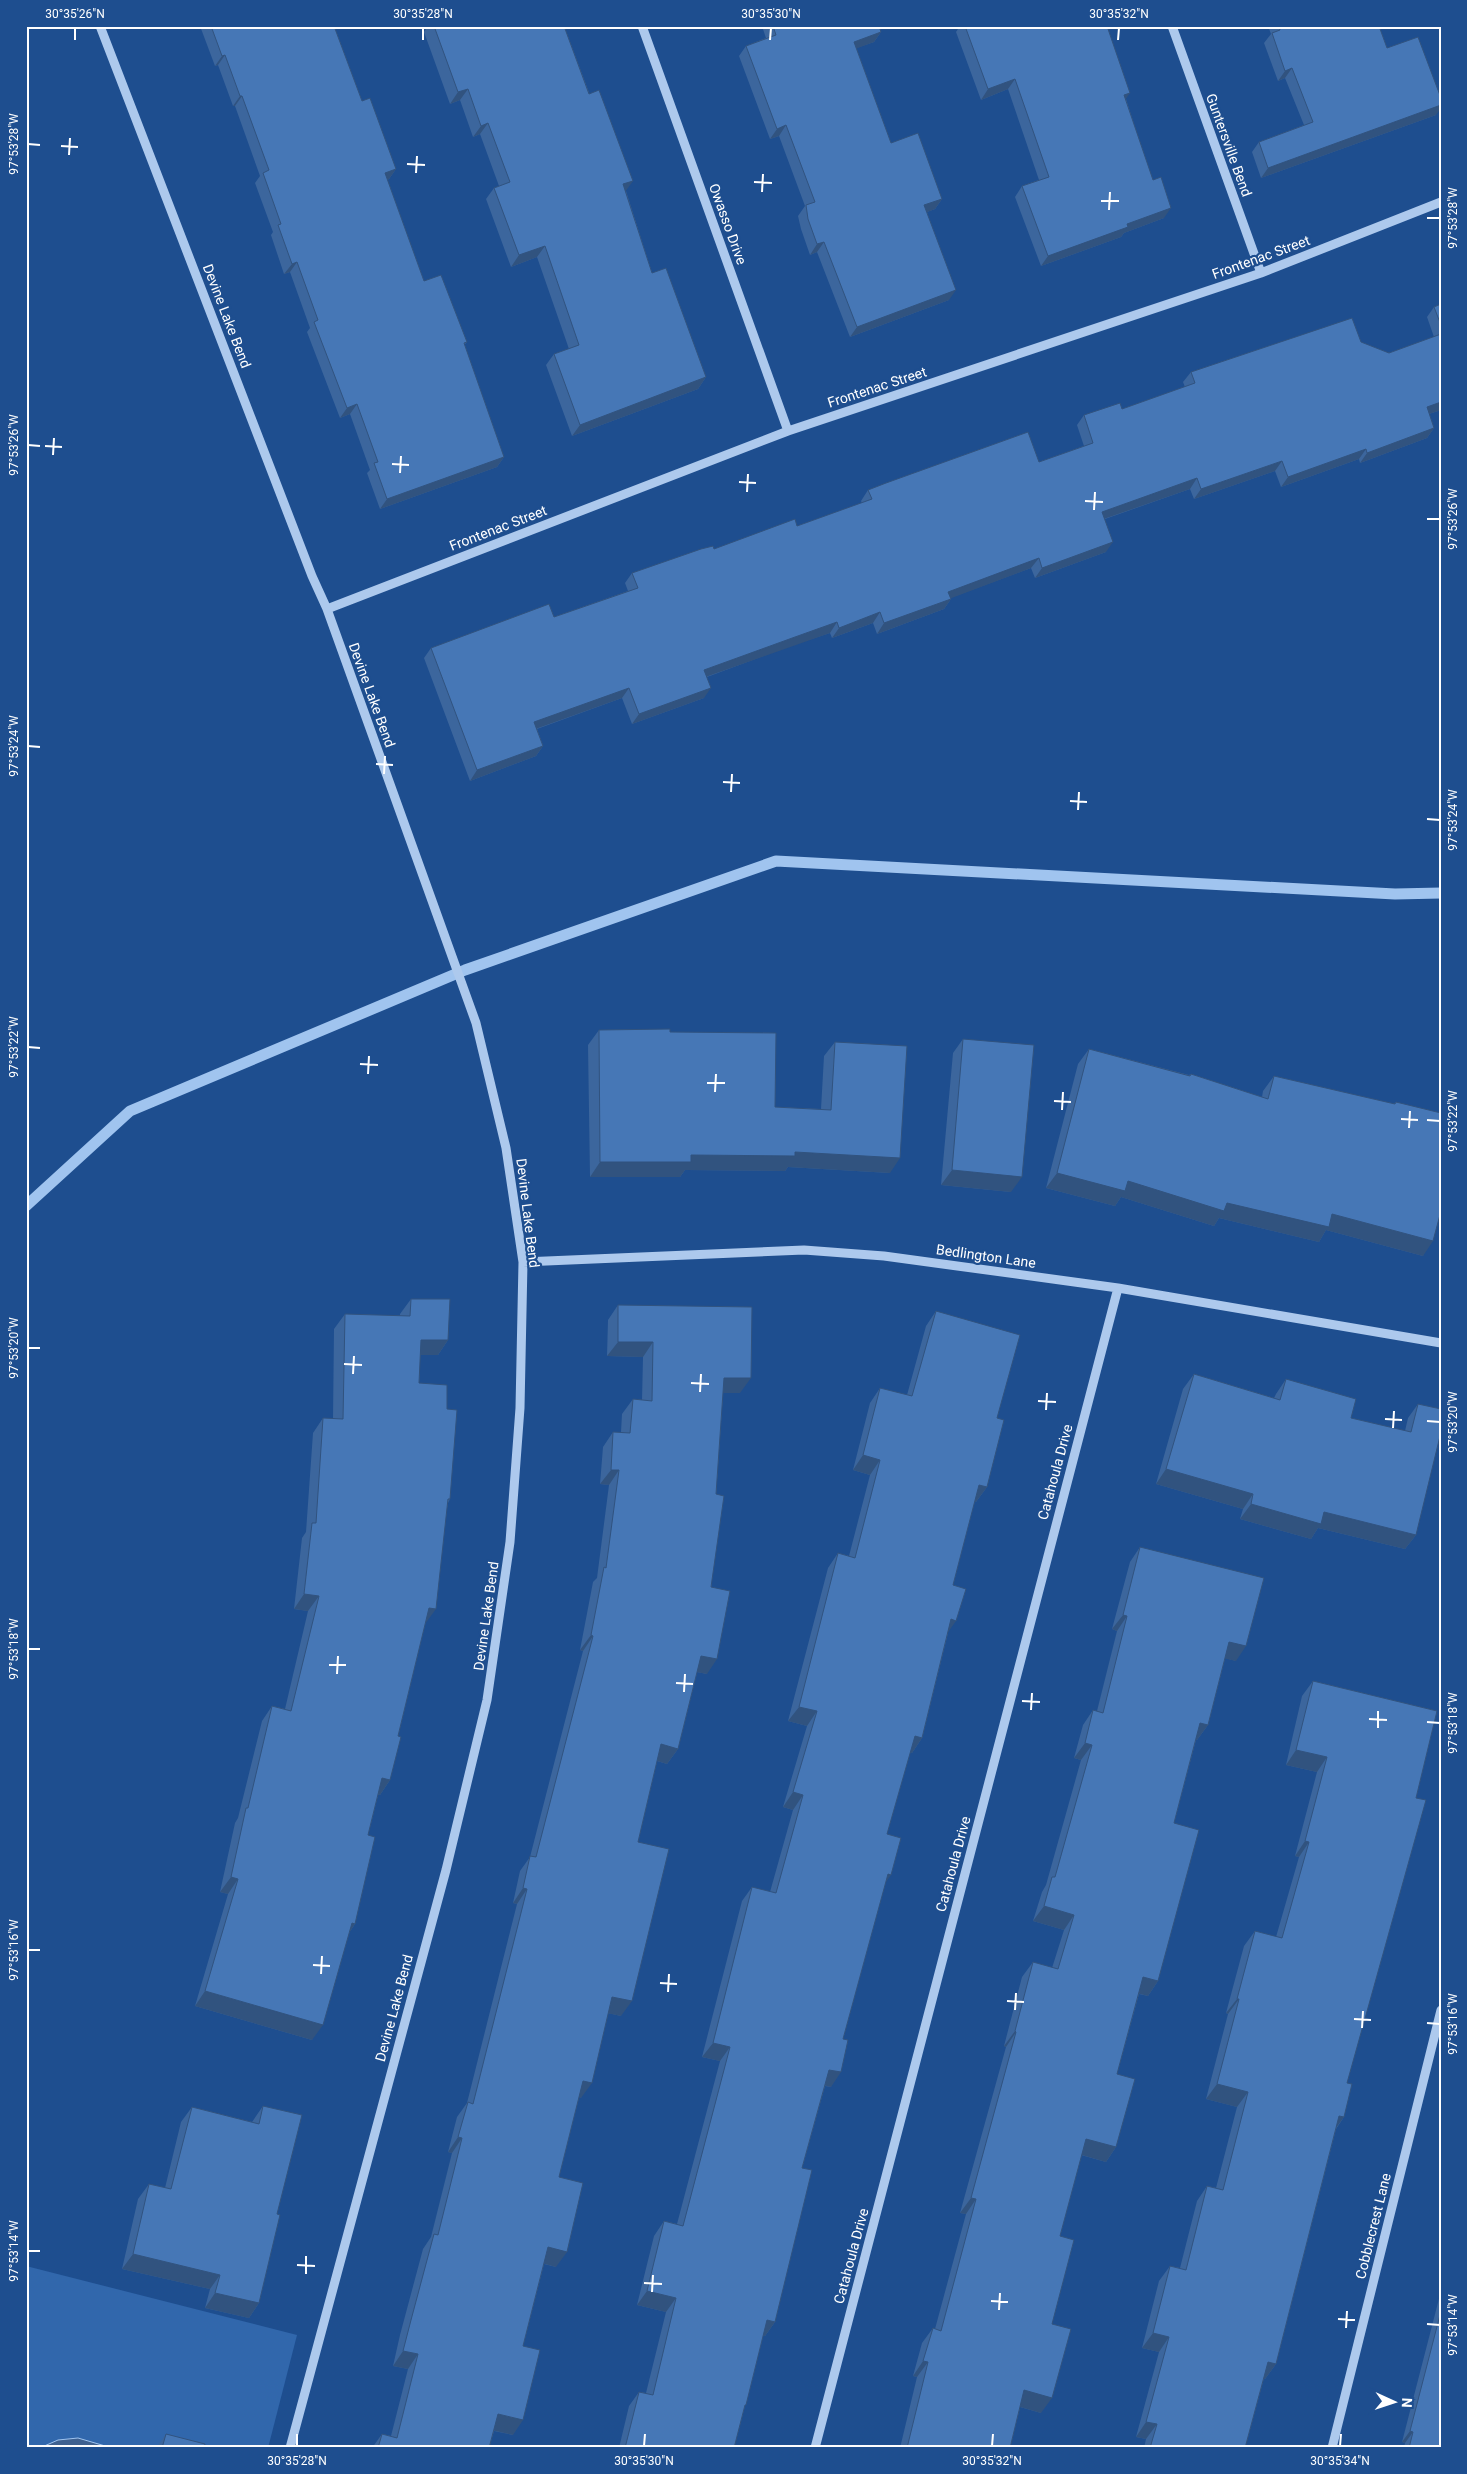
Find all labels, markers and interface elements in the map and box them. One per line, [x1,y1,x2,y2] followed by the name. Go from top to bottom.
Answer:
[45,7,105,21] text: 30°35'26"N
[393,7,453,21] text: 30°35'28"N
[741,7,801,21] text: 30°35'30"N
[1089,7,1149,21] text: 30°35'32"N
[1203,91,1255,199] street label: Guntersville Bend
[7,113,21,175] text: 97°53'28"W
[706,181,750,267] street label: Owasso Drive
[1446,187,1460,249] text: 97°53'28"W
[1210,232,1313,282] street label: Frontenac Street
[200,262,254,370] street label: Devine Lake Bend
[826,363,929,411] street label: Frontenac Street
[7,414,21,476] text: 97°53'26"W
[1446,488,1460,550] text: 97°53'26"W
[447,502,549,554] street label: Frontenac Street
[346,641,398,749] street label: Devine Lake Bend
[7,715,21,777] text: 97°53'24"W
[1446,789,1460,851] text: 97°53'24"W
[7,1016,21,1078] text: 97°53'22"W
[1446,1090,1460,1152] text: 97°53'22"W
[513,1157,543,1269] street label: Devine Lake Bend
[935,1241,1037,1271] street label: Bedlington Lane
[7,1317,21,1379] text: 97°53'20"W
[1446,1391,1460,1453] text: 97°53'20"W
[1035,1422,1075,1522] street label: Catahoula Drive
[470,1560,502,1672] street label: Devine Lake Bend
[7,1618,21,1680] text: 97°53'18"W
[1446,1692,1460,1754] text: 97°53'18"W
[933,1814,973,1914] street label: Catahoula Drive
[7,1919,21,1981] text: 97°53'16"W
[372,1953,416,2063] street label: Devine Lake Bend
[1446,1993,1460,2055] text: 97°53'16"W
[1352,2171,1394,2281] street label: Cobblecrest Lane
[831,2206,871,2306] street label: Catahoula Drive
[7,2220,21,2282] text: 97°53'14"W
[1446,2294,1460,2356] text: 97°53'14"W
[1370,2376,1420,2426] north arrow
[1399,2397,1415,2408] text: N
[267,2454,327,2468] text: 30°35'28"N
[614,2454,674,2468] text: 30°35'30"N
[962,2454,1022,2468] text: 30°35'32"N
[1310,2454,1370,2468] text: 30°35'34"N

